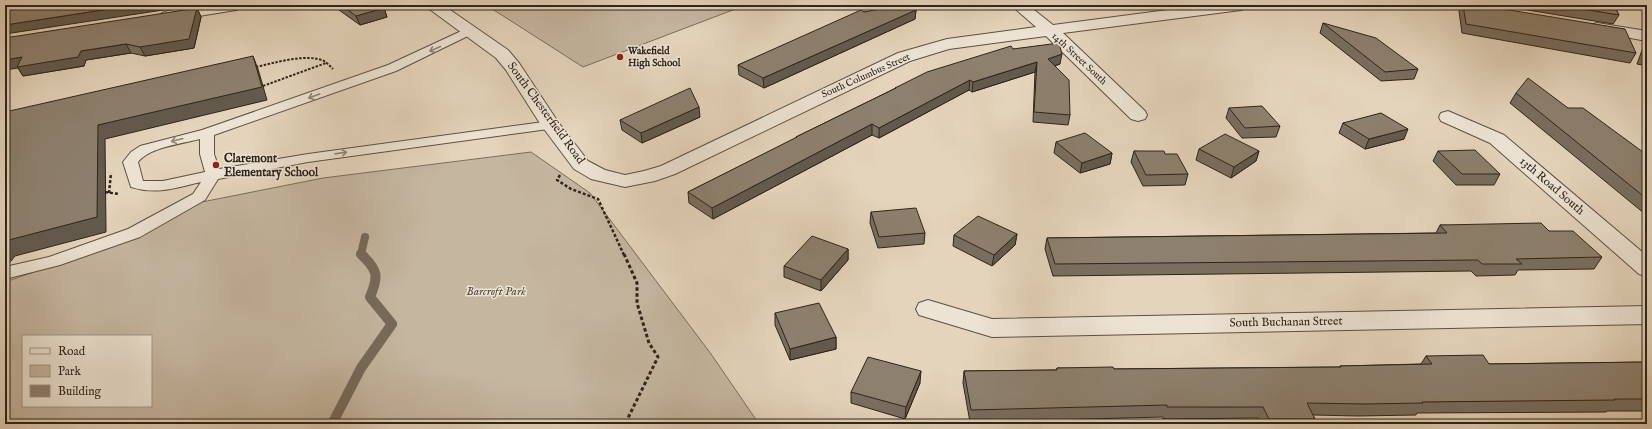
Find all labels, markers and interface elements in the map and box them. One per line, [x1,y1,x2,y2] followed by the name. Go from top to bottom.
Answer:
[1049,30,1110,88] street label: 14th Street South
[430,45,442,53] one-way arrow
[627,45,681,70] place label: Wakefield High School
[820,50,913,101] street label: South Columbus Street
[615,52,625,62] marker: Wakefield High School
[504,59,588,167] street label: South Chesterfield Road
[309,92,321,100] one-way arrow
[171,137,184,144] one-way arrow
[334,149,347,157] one-way arrow
[224,151,319,181] place label: Claremont Elementary School
[1516,154,1588,219] street label: 13th Road South
[211,160,221,170] marker: Claremont Elementary School
[466,284,526,299] park label: Barcroft Park
[1229,314,1343,330] street label: South Buchanan Street
[22,335,152,407] legend
[58,344,86,359] text: Road
[58,364,81,379] text: Park
[58,384,102,399] text: Building

